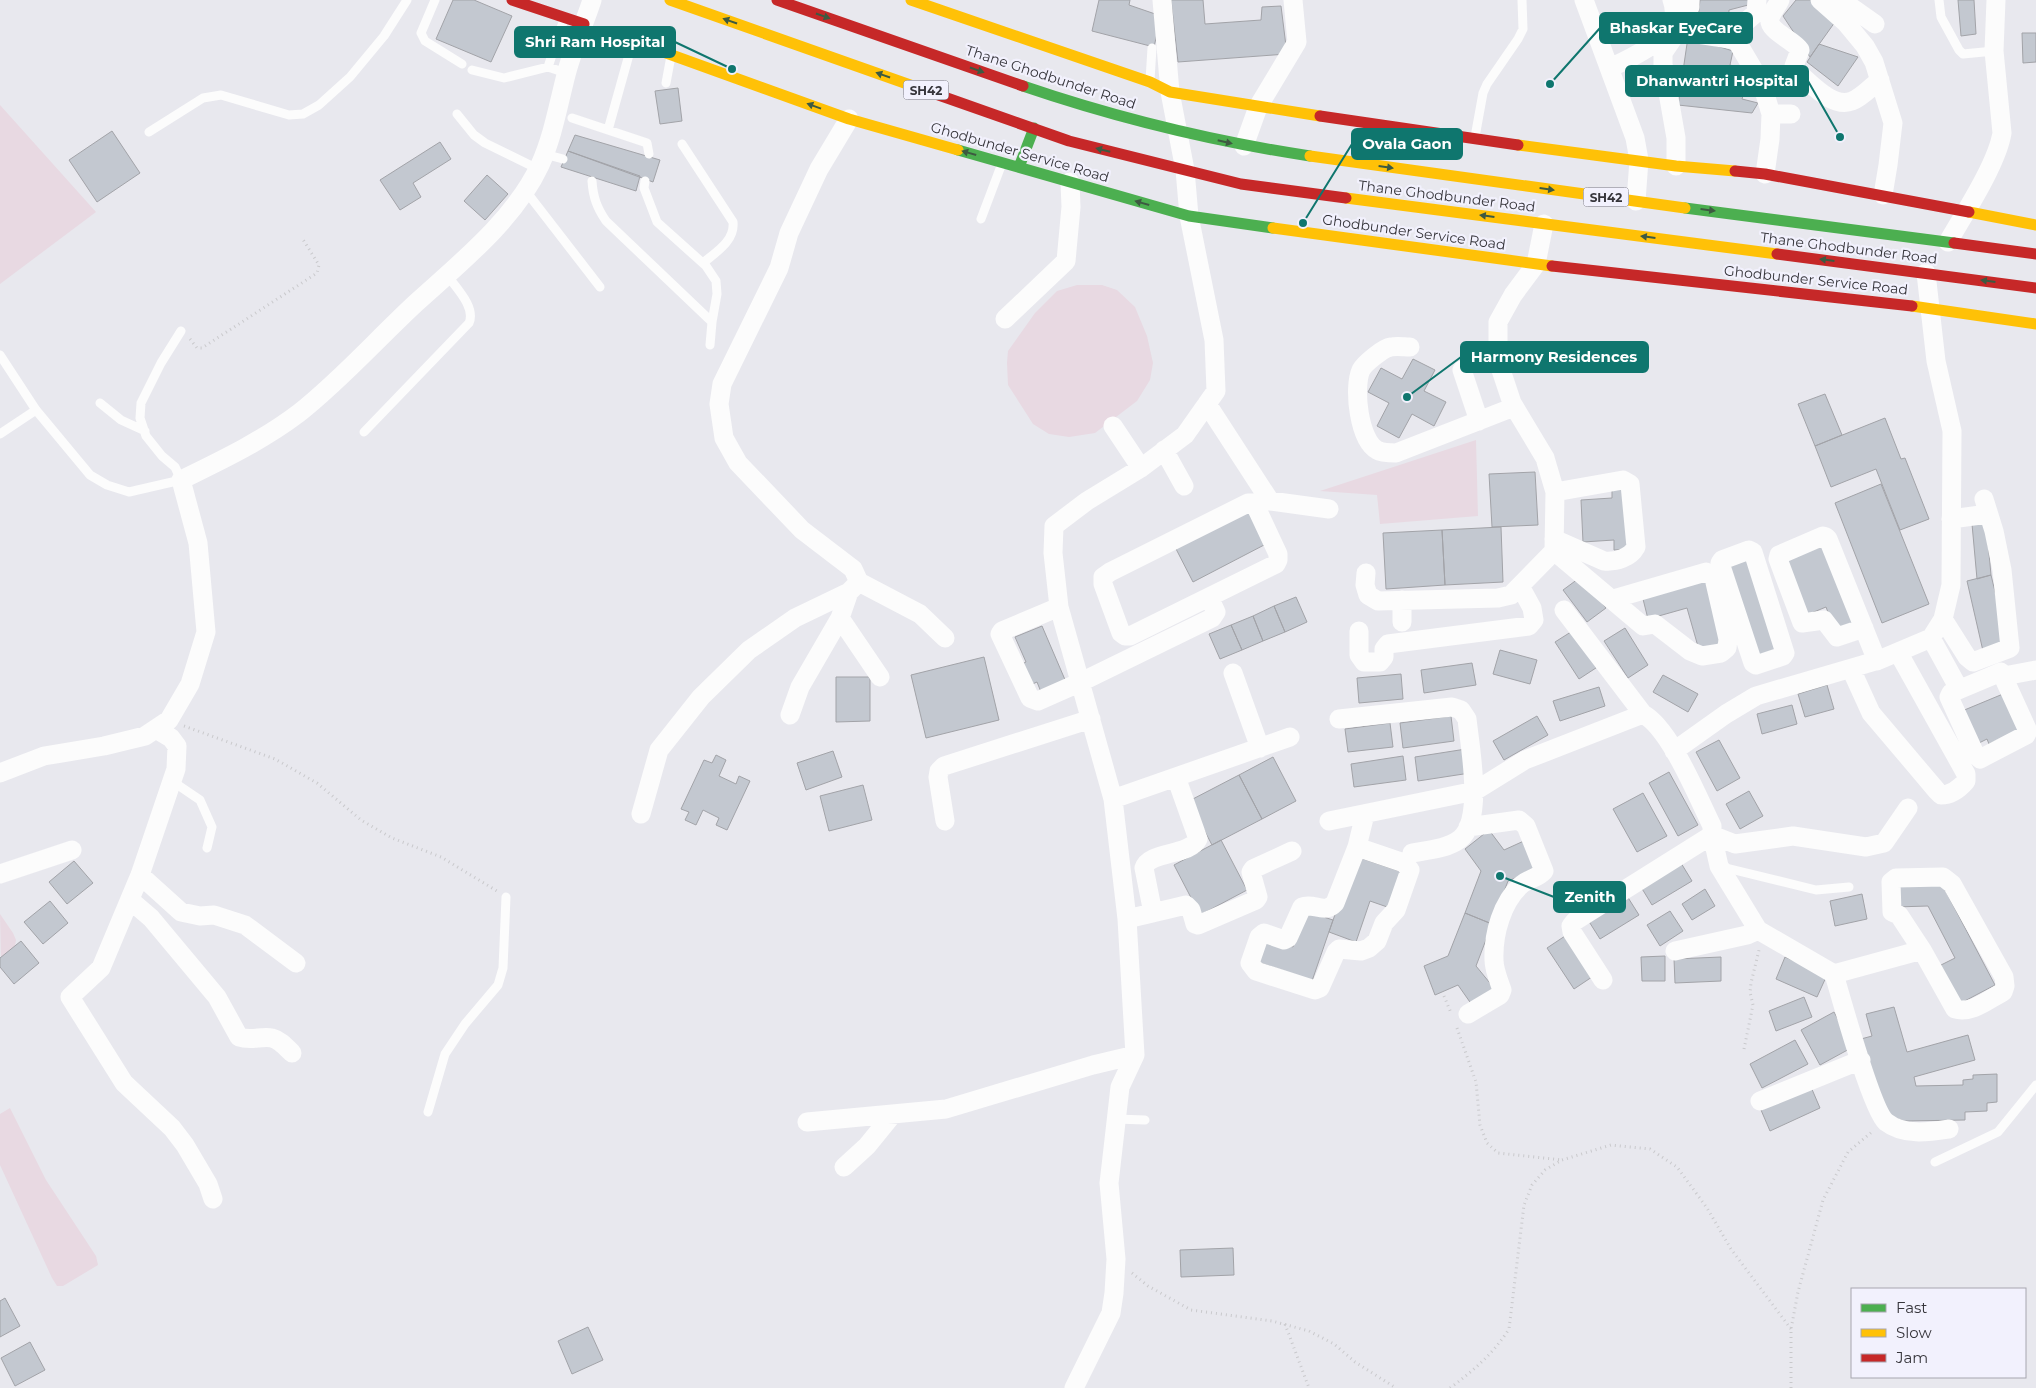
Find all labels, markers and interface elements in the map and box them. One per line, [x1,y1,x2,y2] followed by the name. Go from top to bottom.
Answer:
[816,13,831,20] one-way arrow
[1600,13,1752,43] callout: Bhaskar EyeCare
[722,17,737,25] one-way arrow
[1610,18,1742,37] text: Bhaskar EyeCare
[515,27,675,57] callout: Shri Ram Hospital
[525,32,665,51] text: Shri Ram Hospital
[964,41,1138,113] street label: Thane Ghodbunder Road
[969,66,984,74] one-way arrow
[1626,66,1808,96] callout: Dhanwantri Hospital
[875,71,890,79] one-way arrow
[1636,71,1798,90] text: Dhanwantri Hospital
[904,80,948,100] road number: SH42
[806,102,821,110] one-way arrow
[929,118,1111,186] street label: Ghodbunder Service Road
[1352,129,1462,159] callout: Ovala Gaon
[1362,134,1452,153] text: Ovala Gaon
[1218,138,1233,146] one-way arrow
[1096,146,1111,154] one-way arrow
[962,149,977,157] one-way arrow
[1378,163,1394,171] one-way arrow
[1358,176,1536,216] street label: Thane Ghodbunder Road
[1539,186,1555,194] one-way arrow
[1584,188,1628,206] road number: SH42
[1135,198,1150,206] one-way arrow
[1700,207,1716,215] one-way arrow
[1321,210,1507,254] street label: Ghodbunder Service Road
[1479,212,1495,220] one-way arrow
[1760,228,1938,268] street label: Thane Ghodbunder Road
[1640,233,1656,241] one-way arrow
[1818,256,1834,264] one-way arrow
[1723,261,1909,299] street label: Ghodbunder Service Road
[1979,277,1995,285] one-way arrow
[1461,342,1648,372] callout: Harmony Residences
[1471,347,1637,366] text: Harmony Residences
[1554,882,1625,912] callout: Zenith
[1564,887,1616,906] text: Zenith
[1851,1288,2026,1378] legend
[1896,1298,1927,1317] text: Fast
[1896,1323,1932,1342] text: Slow
[1895,1348,1928,1367] text: Jam

